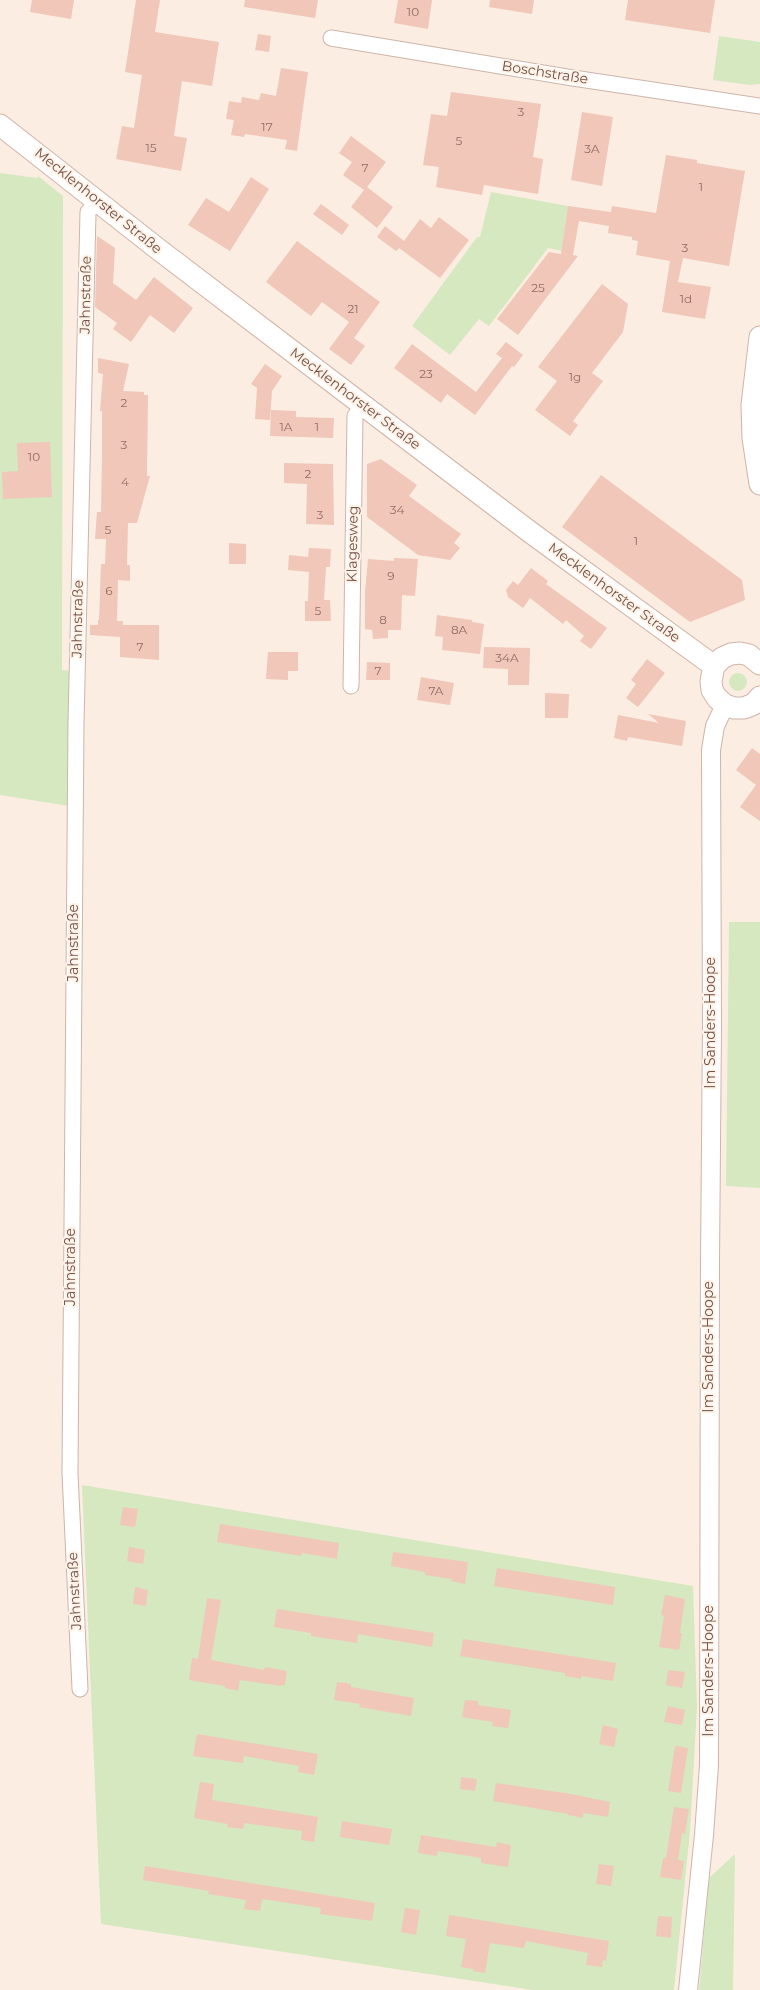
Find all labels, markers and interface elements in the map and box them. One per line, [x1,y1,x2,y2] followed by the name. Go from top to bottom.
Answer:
[407,5,419,19] house number: 10
[501,58,589,88] street label: Boschstraße
[518,105,524,119] house number: 3
[261,120,273,134] house number: 17
[456,134,462,148] house number: 5
[145,141,157,155] house number: 15
[584,142,600,156] house number: 3A
[31,144,165,258] street label: Mecklenhorster Straße
[361,161,369,175] house number: 7
[699,180,703,194] house number: 1
[682,241,688,255] house number: 3
[77,256,95,334] street label: Jahnstraße
[531,281,545,295] house number: 25
[680,292,692,306] house number: 1d
[347,302,359,316] house number: 21
[287,344,423,454] street label: Mecklenhorster Straße
[419,367,433,381] house number: 23
[569,370,581,384] house number: 1g
[121,396,127,410] house number: 2
[280,420,292,434] house number: 1A
[315,420,319,434] house number: 1
[121,438,127,452] house number: 3
[28,450,40,464] house number: 10
[305,467,311,481] house number: 2
[121,475,129,489] house number: 4
[390,503,404,517] house number: 34
[344,505,362,583] street label: Klagesweg
[317,508,323,522] house number: 3
[105,523,111,537] house number: 5
[634,534,638,548] house number: 1
[545,540,683,646] street label: Mecklenhorster Straße
[387,569,395,583] house number: 9
[69,580,87,658] street label: Jahnstraße
[105,584,113,598] house number: 6
[315,604,321,618] house number: 5
[379,613,387,627] house number: 8
[451,623,467,637] house number: 8A
[136,640,144,654] house number: 7
[495,651,519,665] house number: 34A
[374,664,382,678] house number: 7
[429,684,443,698] house number: 7A
[66,904,82,982] street label: Jahnstraße
[703,957,719,1089] street label: Im Sanders-Hoope
[63,1228,79,1306] street label: Jahnstraße
[701,1281,717,1413] street label: Im Sanders-Hoope
[65,1552,85,1630] street label: Jahnstraße
[701,1605,717,1737] street label: Im Sanders-Hoope

